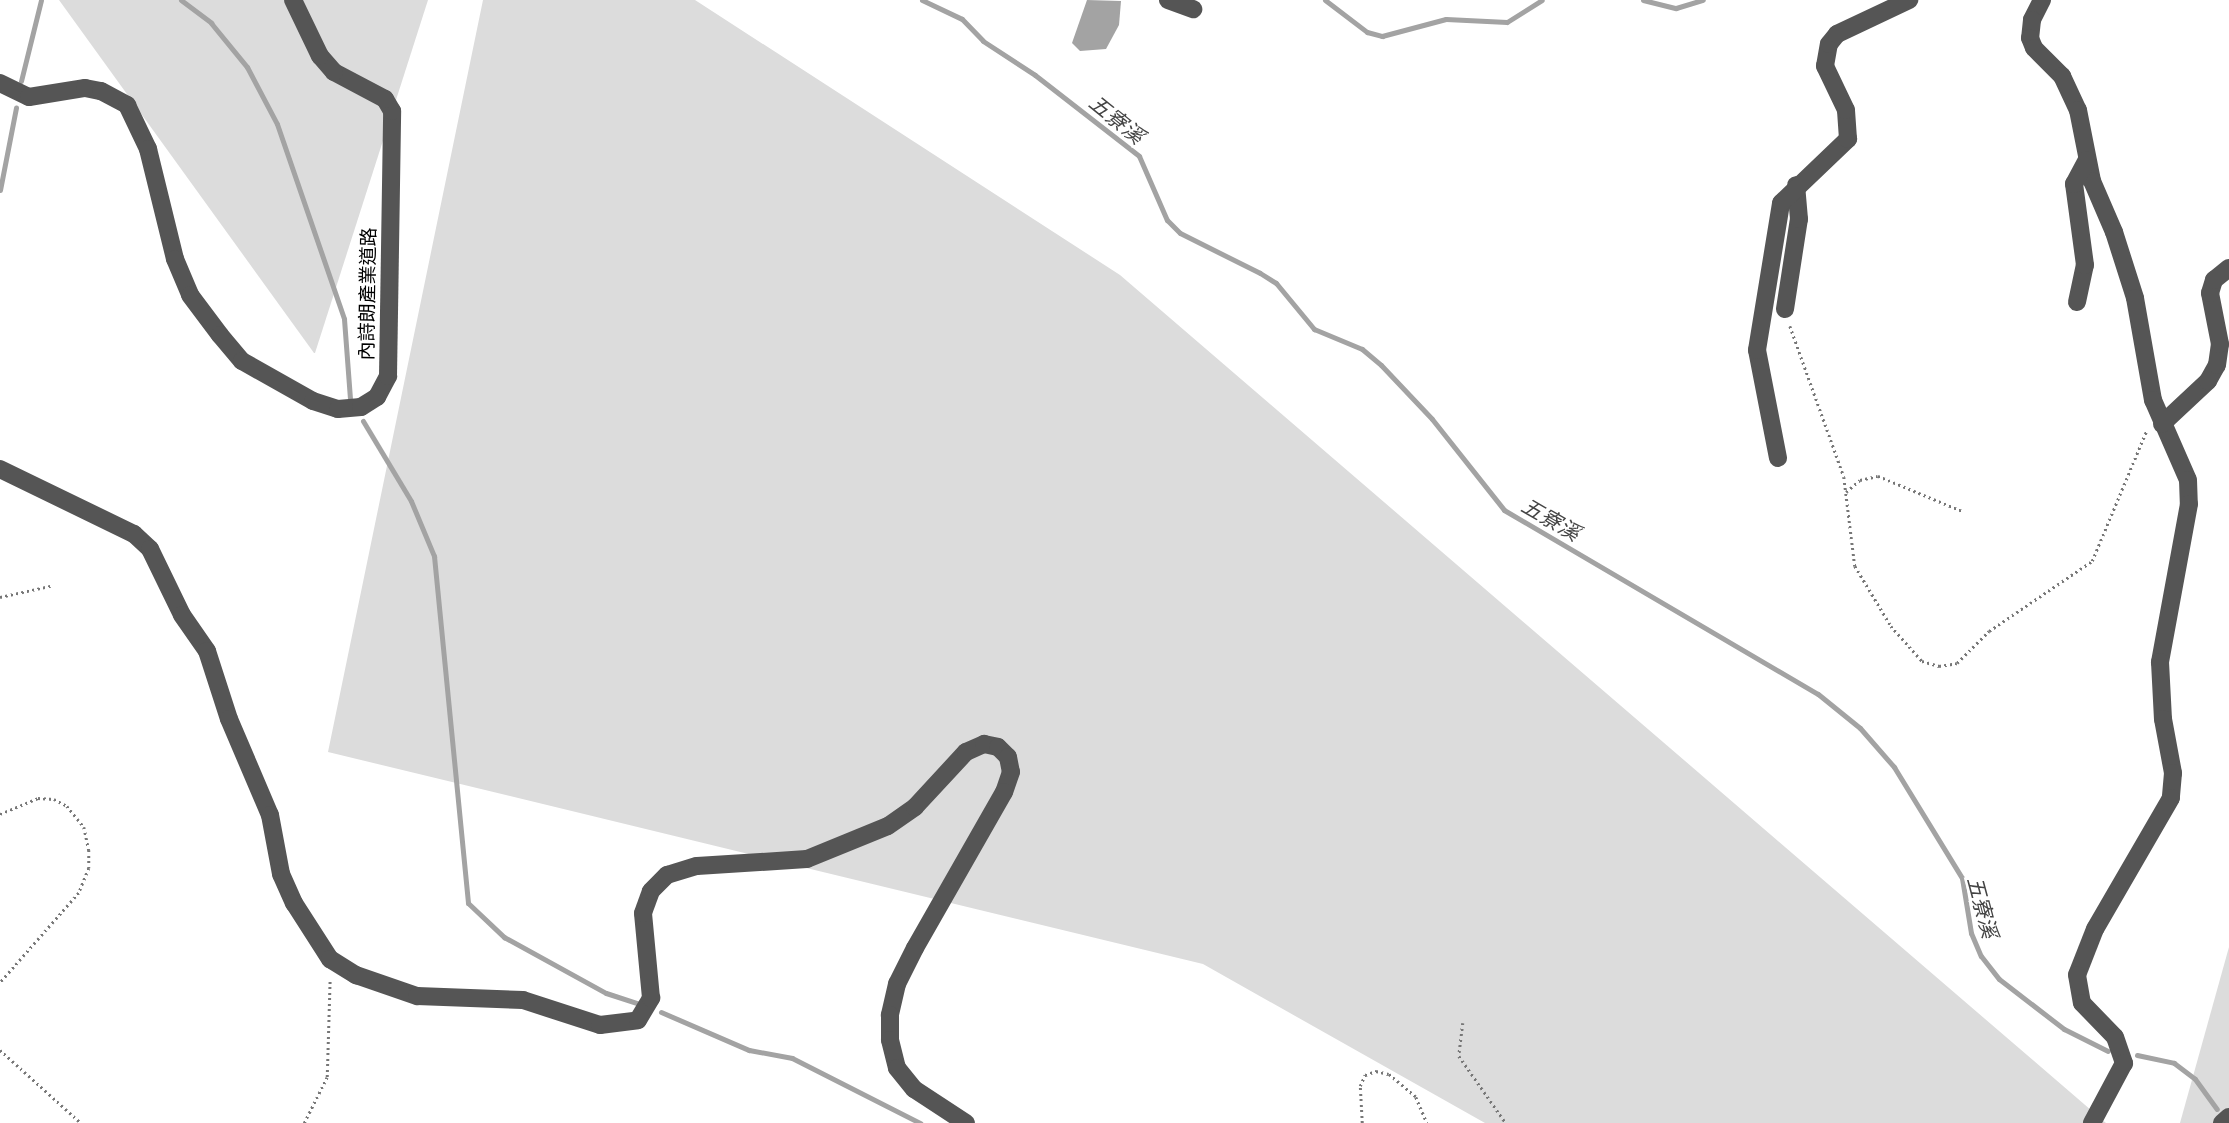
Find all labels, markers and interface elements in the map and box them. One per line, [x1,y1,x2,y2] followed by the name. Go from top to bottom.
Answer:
[1085,89,1149,149] water label: 五寮溪
[355,227,381,361] street label: 內詩朗產業道路
[1517,492,1585,546] water label: 五寮溪
[1963,873,2003,941] water label: 五寮溪

